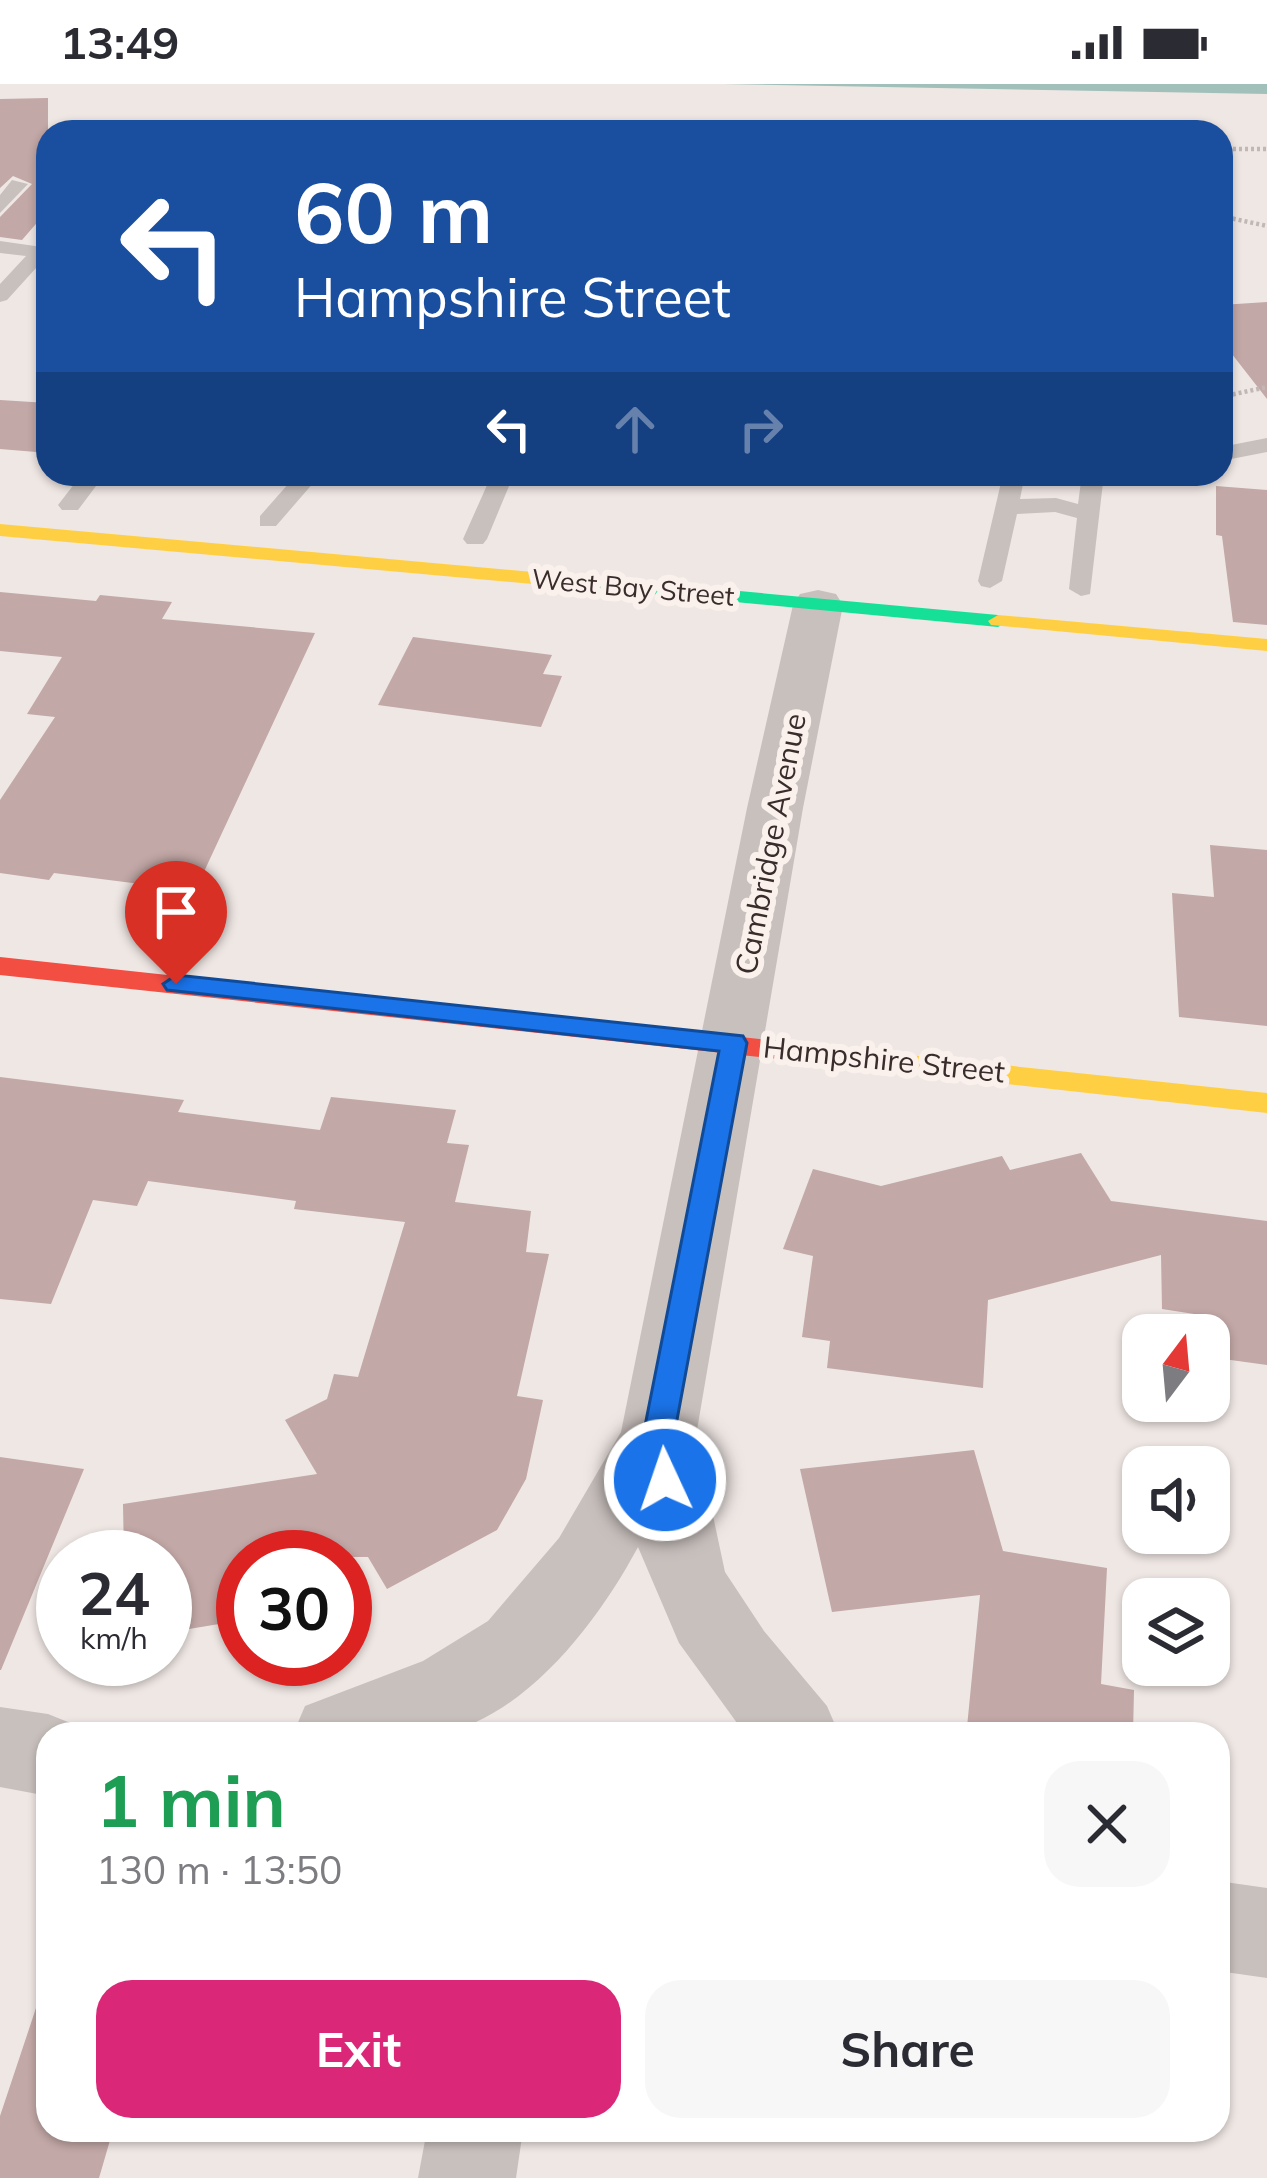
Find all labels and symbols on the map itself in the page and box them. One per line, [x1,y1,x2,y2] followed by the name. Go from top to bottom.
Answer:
[530,561,736,613] street label: West Bay Street
[726,710,814,978] street label: Cambridge Avenue
[125,861,227,984] pin
[761,1027,1007,1091] street label: Hampshire Street
[1122,1314,1230,1422] north arrow
[602,1417,728,1543] position arrow
[216,1530,372,1686] speed limit sign: 30

